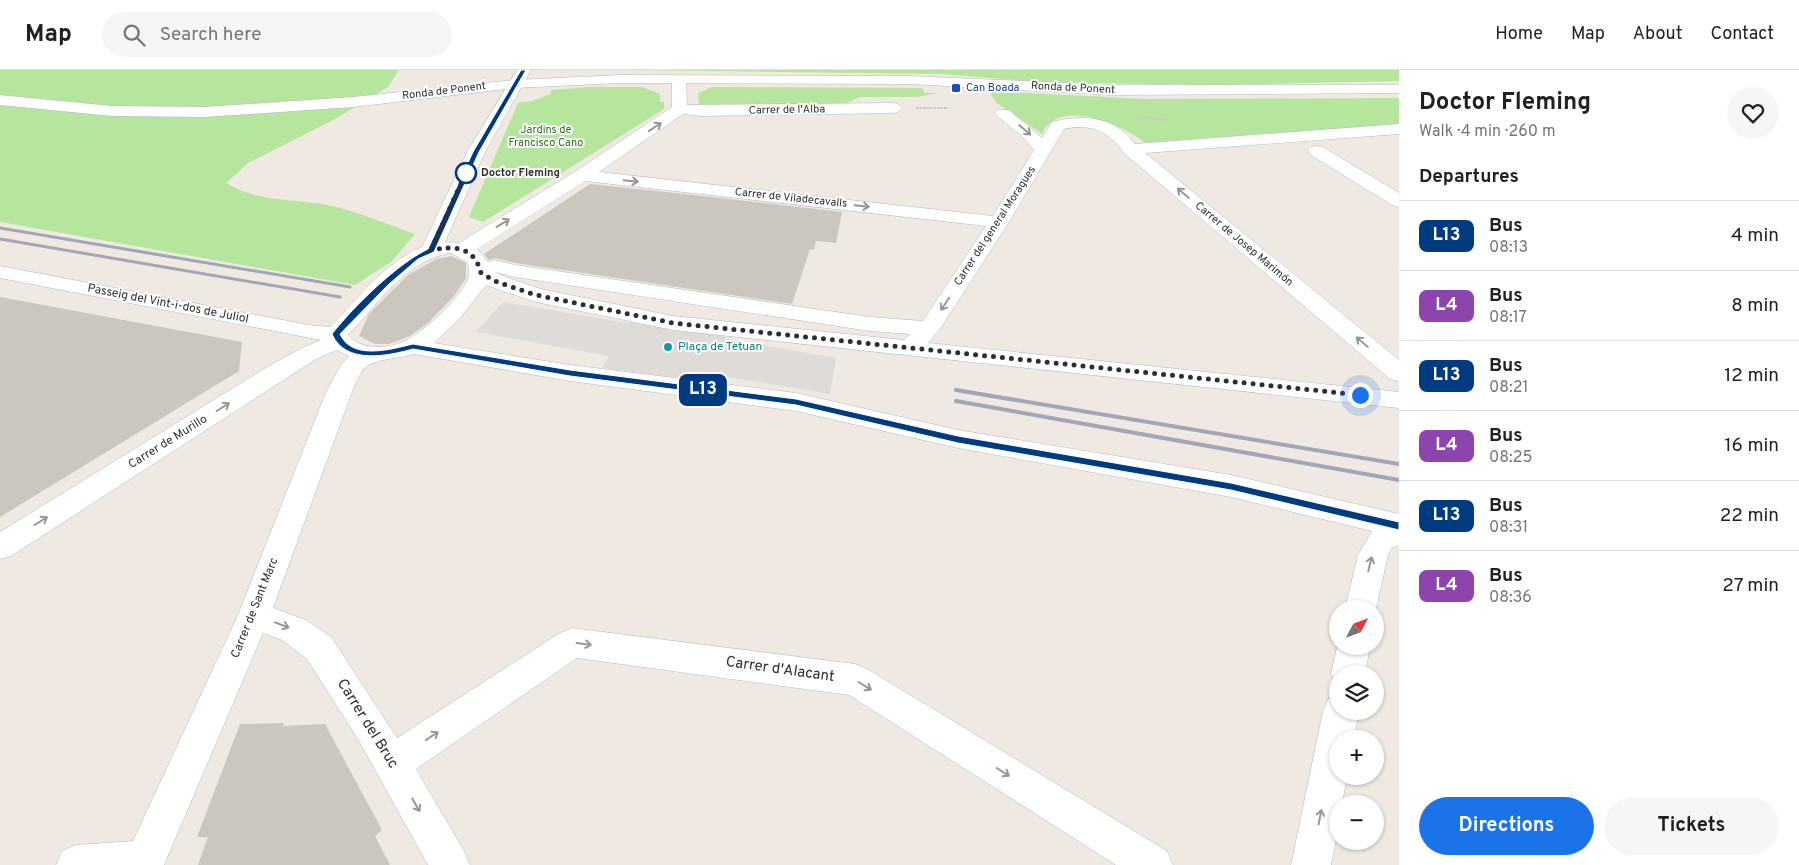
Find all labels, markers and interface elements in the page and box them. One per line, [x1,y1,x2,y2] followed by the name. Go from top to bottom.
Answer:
[102,12,452,57] search box
[25,20,72,50] text: Map
[120,21,148,49] icon: search
[160,23,261,47] text: Search here
[1495,23,1543,46] text: Home
[1571,23,1605,46] text: Map
[1633,23,1682,46] text: About
[1710,23,1774,46] text: Contact
[401,79,487,103] street label: Ronda de Ponent
[1031,79,1115,97] street label: Ronda de Ponent
[966,81,1020,95] place label: Can Boada
[950,82,962,94] marker: Can Boada
[1727,87,1779,139] button: heart
[1419,88,1591,118] text: Doctor Fleming
[749,102,826,118] street label: Carrer de l'Alba
[647,121,661,131] one-way arrow
[1419,122,1555,142] text: Walk · 4 min · 260 m
[509,123,583,150] park label: Jardins de Francisco Cano
[1018,125,1031,136] one-way arrow
[455,162,477,184] marker: Doctor Fleming
[951,164,1039,288] street label: Carrer del general Moragues
[1419,165,1519,189] text: Departures
[481,166,560,180] place label: Doctor Fleming
[622,176,638,186] one-way arrow
[734,185,848,211] street label: Carrer de Viladecavalls
[1176,187,1189,199] one-way arrow
[1192,199,1296,289] street label: Carrer de Josep Marimón
[853,201,869,211] one-way arrow
[1489,214,1523,238] text: Bus
[495,218,509,228] one-way arrow
[1432,224,1461,247] text: L13
[1731,224,1779,248] text: 4 min
[1489,238,1528,258] text: 08:13
[86,281,250,327] street label: Passeig del Vint-i-dos de Juliol
[1489,284,1523,308] text: Bus
[1435,294,1458,317] text: L4
[1731,294,1779,318] text: 8 min
[940,296,950,310] one-way arrow
[1489,308,1527,328] text: 08:17
[1355,336,1368,347] one-way arrow
[678,339,762,355] place label: Plaça de Tetuan
[662,341,674,353] marker: Plaça de Tetuan
[1489,354,1523,378] text: Bus
[1432,364,1461,387] text: L13
[1724,364,1779,388] text: 12 min
[674,374,732,406] line badge: L13
[689,378,717,401] text: L13
[1489,378,1528,398] text: 08:21
[1348,383,1373,408] your location
[216,402,230,412] one-way arrow
[125,411,211,473] street label: Carrer de Murillo
[1489,424,1523,448] text: Bus
[1435,434,1458,457] text: L4
[1724,434,1779,458] text: 16 min
[1489,448,1532,468] text: 08:25
[1489,494,1523,518] text: Bus
[1432,504,1461,527] text: L13
[1720,504,1779,528] text: 22 min
[34,516,48,526] one-way arrow
[1489,518,1528,538] text: 08:31
[228,555,282,661] street label: Carrer de Sant Marc
[1366,556,1375,572] one-way arrow
[1489,564,1523,588] text: Bus
[1435,574,1458,597] text: L4
[1722,574,1779,598] text: 27 min
[1489,588,1532,608] text: 08:36
[1329,600,1384,655] north arrow
[1329,600,1384,850] map controls
[273,621,289,630] one-way arrow
[575,639,591,649] one-way arrow
[724,653,836,687] street label: Carrer d'Alacant
[1329,665,1384,720] button: layers
[332,676,402,772] street label: Carrer del Bruc
[857,682,871,692] one-way arrow
[425,730,439,741] one-way arrow
[1329,730,1384,785] button: +
[995,767,1009,777] one-way arrow
[1329,795,1384,850] button: −
[1419,797,1594,855] button: Directions
[1604,797,1779,855] button: Tickets
[411,798,421,812] one-way arrow
[1316,810,1326,826] one-way arrow

